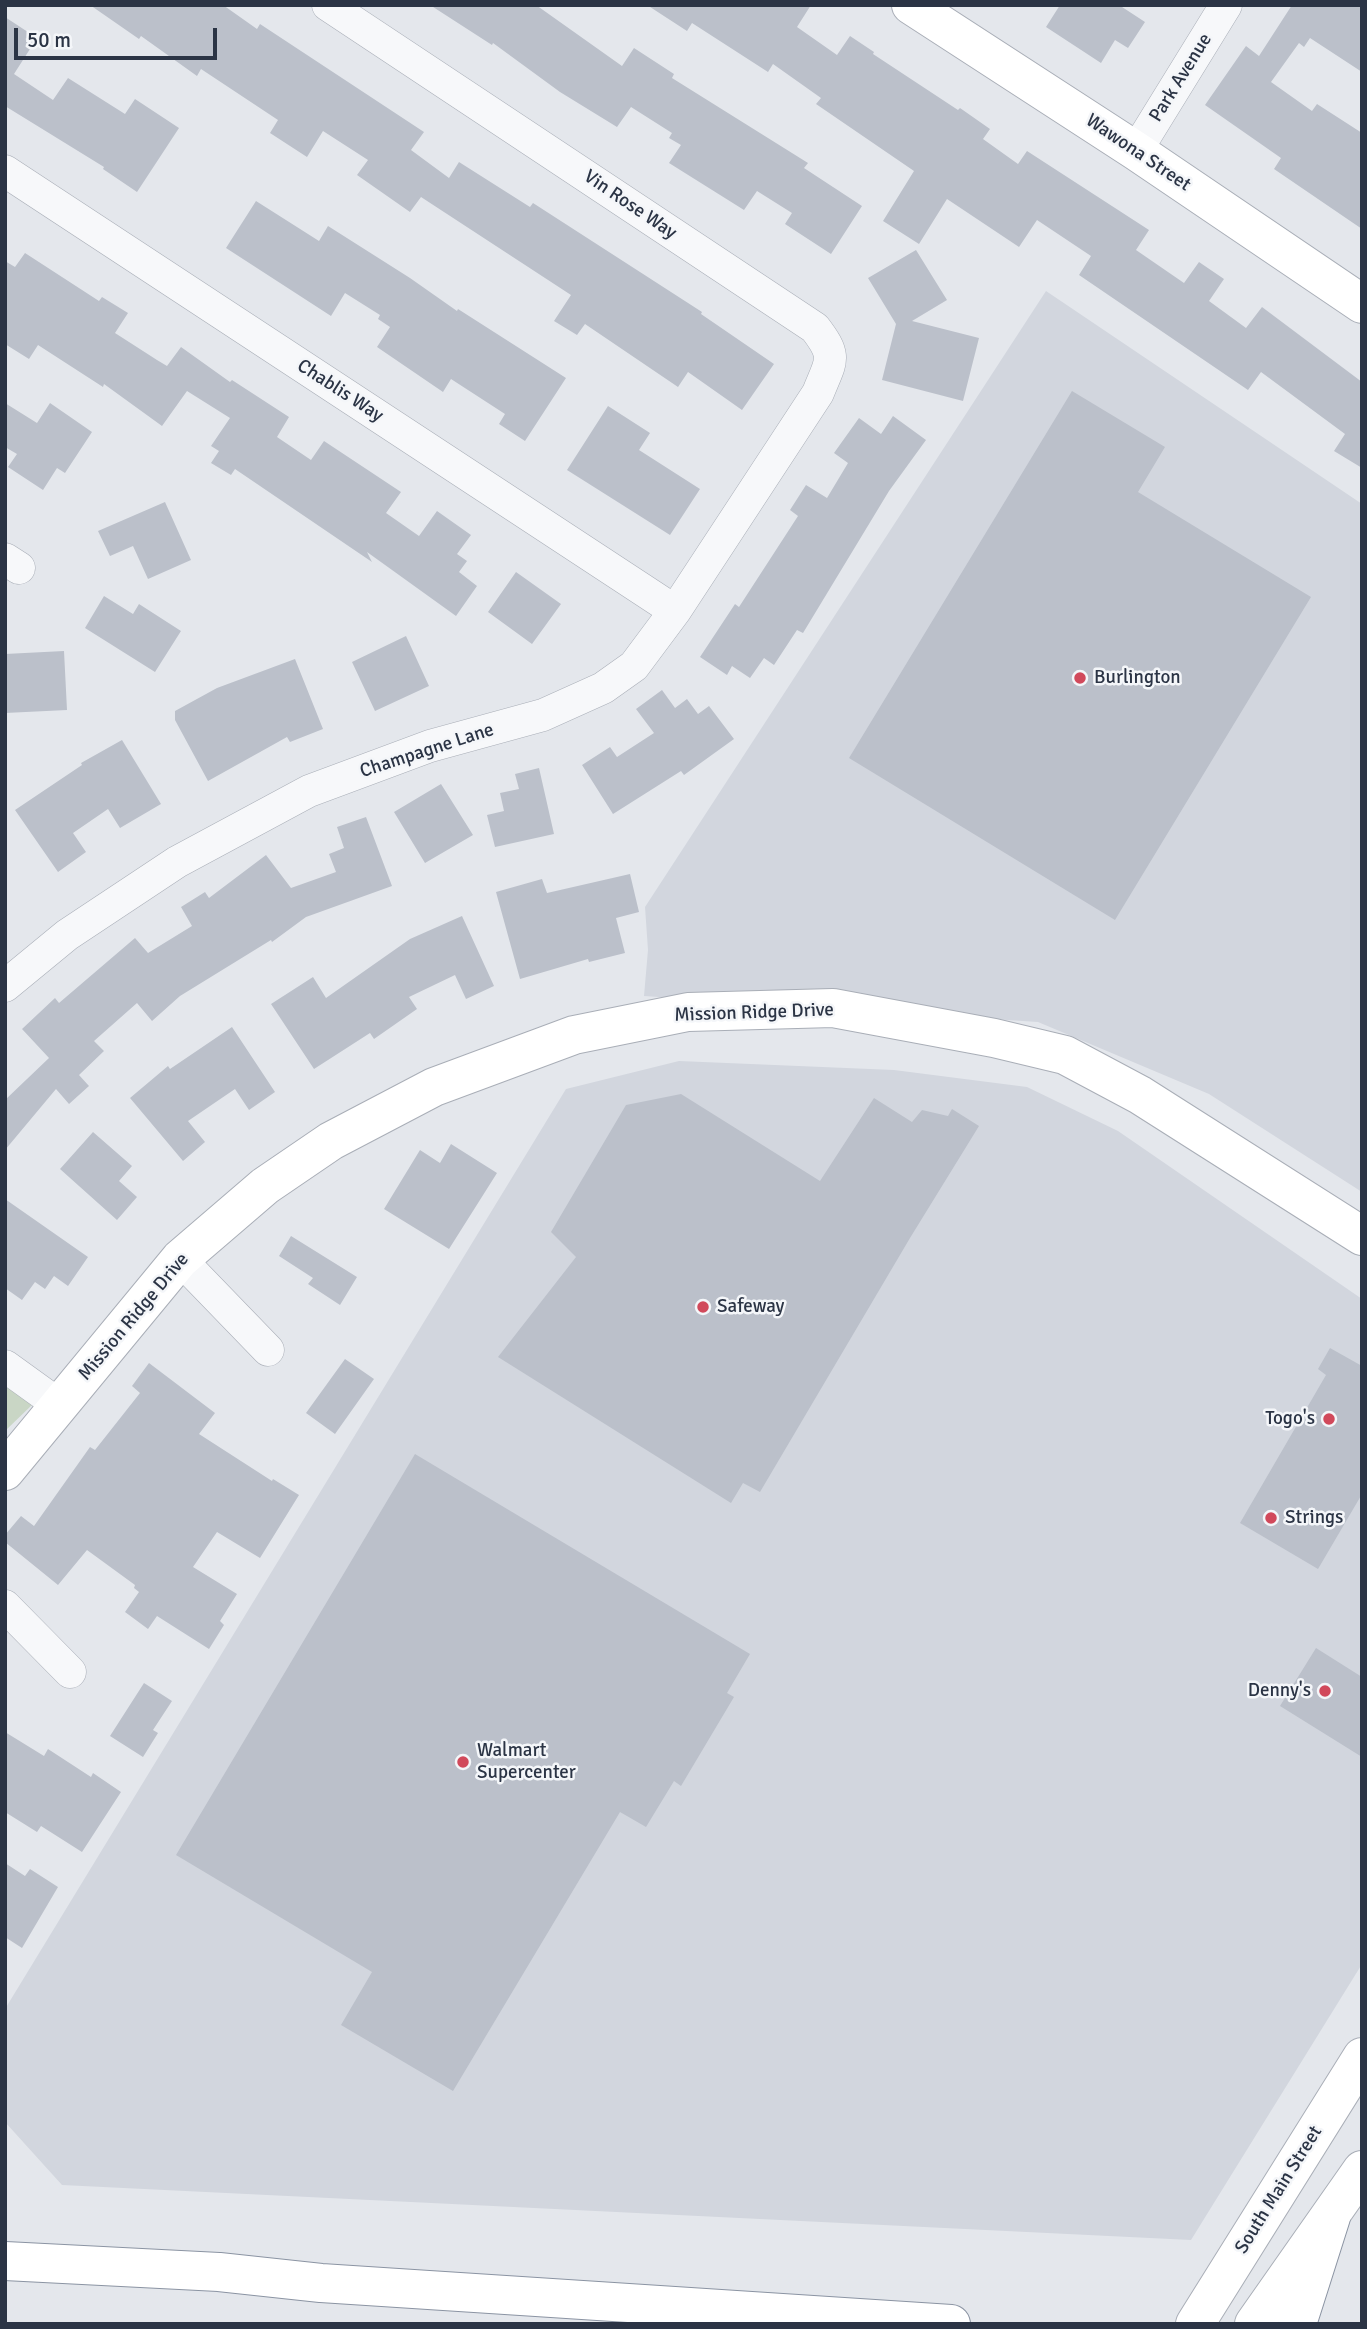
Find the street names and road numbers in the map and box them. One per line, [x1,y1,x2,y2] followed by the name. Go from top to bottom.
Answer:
[1145,30,1217,126] street label: Park Avenue
[1081,109,1195,197] street label: Wawona Street
[579,166,681,244] street label: Vin Rose Way
[293,355,387,427] street label: Chablis Way
[357,719,497,783] street label: Champagne Lane
[674,999,834,1027] street label: Mission Ridge Drive
[74,1249,194,1385] street label: Mission Ridge Drive
[1231,2122,1327,2258] street label: South Main Street

